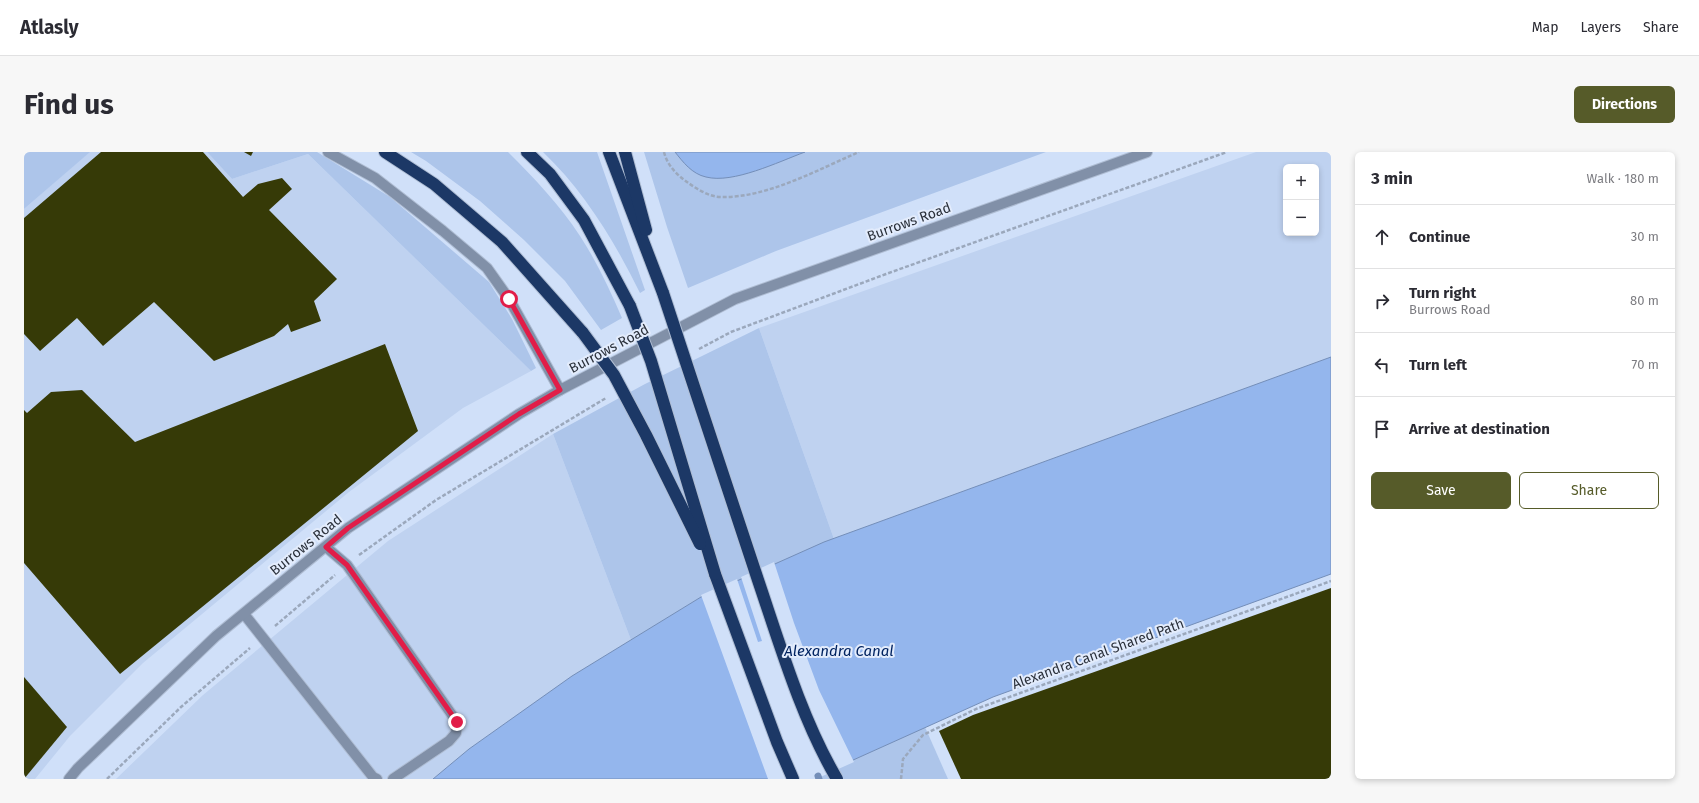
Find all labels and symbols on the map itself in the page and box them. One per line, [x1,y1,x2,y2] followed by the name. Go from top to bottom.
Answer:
[865,199,953,245] street label: Burrows Road
[500,290,518,308] route start
[566,321,652,377] street label: Burrows Road
[267,511,345,579] street label: Burrows Road
[1010,615,1186,693] street label: Alexandra Canal Shared Path
[783,642,894,660] water label: Alexandra Canal
[448,713,466,731] route end

